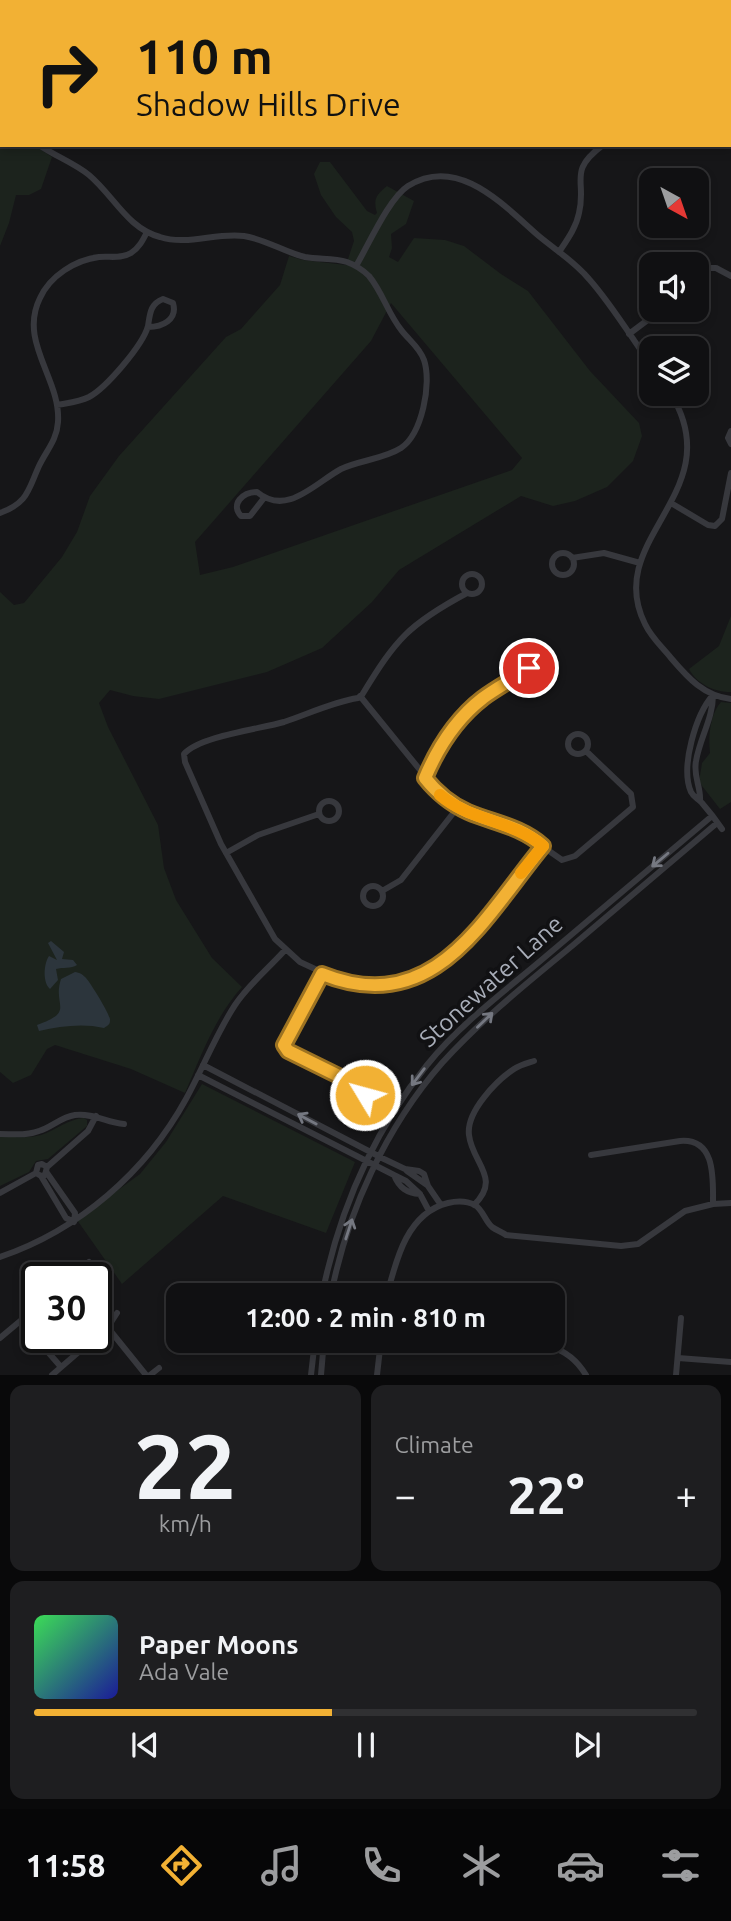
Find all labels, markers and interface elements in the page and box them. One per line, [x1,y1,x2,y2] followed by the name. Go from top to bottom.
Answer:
[21,28,112,119] icon: right
[136,28,273,83] text: 110 m
[136,86,401,122] text: Shadow Hills Drive
[639,168,709,238] north arrow
[639,168,709,406] map controls
[639,252,709,322] button: sound
[639,336,709,406] button: layers
[499,638,559,698] pin
[510,649,548,687] icon: arrive
[651,852,669,868] one-way arrow
[414,910,568,1052] street label: Stonewater Lane
[476,1012,493,1029] one-way arrow
[328,1058,402,1132] position arrow
[411,1067,426,1086] one-way arrow
[297,1111,318,1125] one-way arrow
[344,1219,356,1241] one-way arrow
[21,1262,112,1353] speed limit sign: 30
[245,1303,486,1332] text: 12:00 · 2 min · 810 m
[134,1414,237,1516] text: 22
[395,1432,474,1457] text: Climate
[507,1466,584,1524] text: 22°
[395,1474,416,1516] text: −
[676,1474,697,1516] text: +
[159,1511,212,1536] text: km/h
[139,1630,298,1659] text: Paper Moons
[139,1659,229,1684] text: Ada Vale
[126,1726,164,1764] icon: previous
[347,1726,385,1764] icon: pause
[568,1726,606,1764] icon: next
[157,1841,206,1890] icon: directions
[257,1841,306,1890] icon: music
[357,1841,406,1890] icon: phone
[457,1841,506,1890] icon: climate
[556,1841,605,1890] icon: car
[656,1841,705,1890] icon: filters
[25,1847,106,1883] text: 11:58

